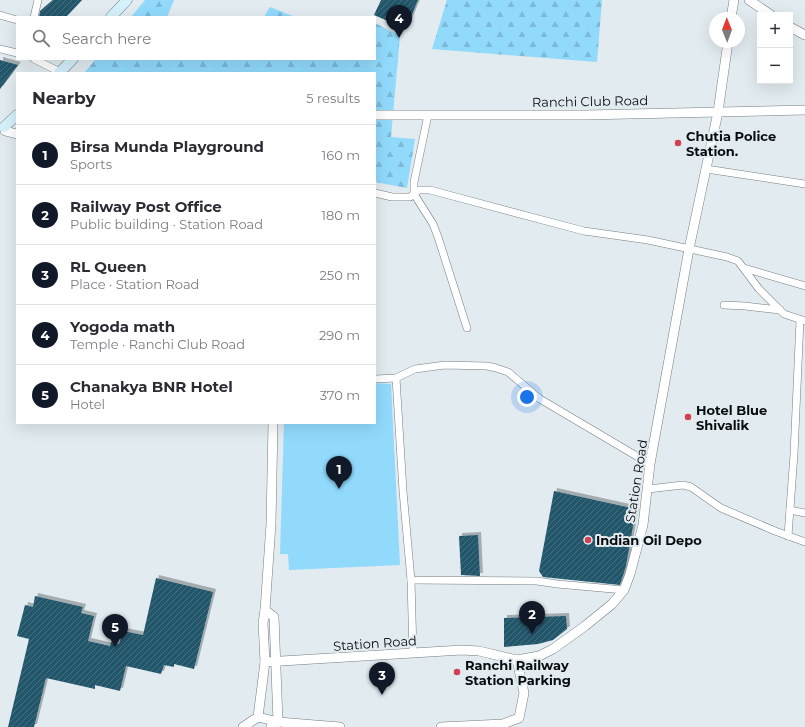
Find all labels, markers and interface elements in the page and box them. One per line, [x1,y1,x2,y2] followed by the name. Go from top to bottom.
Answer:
[386,5,412,38] pin: 4
[709,12,745,48] north arrow
[757,12,793,84] map controls
[757,12,793,48] button: +
[16,16,376,60] search box
[30,27,52,49] icon: search
[62,29,151,48] text: Search here
[757,48,793,84] button: −
[32,88,96,108] text: Nearby
[306,90,360,106] text: 5 results
[532,92,648,110] street label: Ranchi Club Road
[686,128,776,159] place label: Chutia Police Station.
[70,137,264,156] text: Birsa Munda Playground
[673,138,683,148] marker: Chutia Police Station.
[42,147,48,163] text: 1
[322,147,360,163] text: 160 m
[70,156,112,172] text: Sports
[70,197,222,216] text: Railway Post Office
[41,207,49,223] text: 2
[321,207,360,223] text: 180 m
[70,216,263,232] text: Public building · Station Road
[70,257,147,276] text: RL Queen
[41,267,49,283] text: 3
[319,267,360,283] text: 250 m
[70,276,199,292] text: Place · Station Road
[70,317,175,336] text: Yogoda math
[41,327,49,343] text: 4
[319,327,360,343] text: 290 m
[70,336,245,352] text: Temple · Ranchi Club Road
[70,377,233,396] text: Chanakya BNR Hotel
[41,387,49,403] text: 5
[320,387,360,403] text: 370 m
[517,387,537,407] your location
[70,396,105,412] text: Hotel
[696,402,767,433] place label: Hotel Blue Shivalik
[683,412,693,422] marker: Hotel Blue Shivalik
[622,438,650,524] street label: Station Road
[326,456,352,489] pin: 1
[596,532,702,548] place label: Indian Oil Depo
[583,535,593,545] marker: Indian Oil Depo
[519,601,545,634] pin: 2
[102,614,128,647] pin: 5
[333,632,417,654] street label: Station Road
[465,657,571,688] place label: Ranchi Railway Station Parking
[369,662,395,695] pin: 3
[452,667,462,677] marker: Ranchi Railway Station Parking

